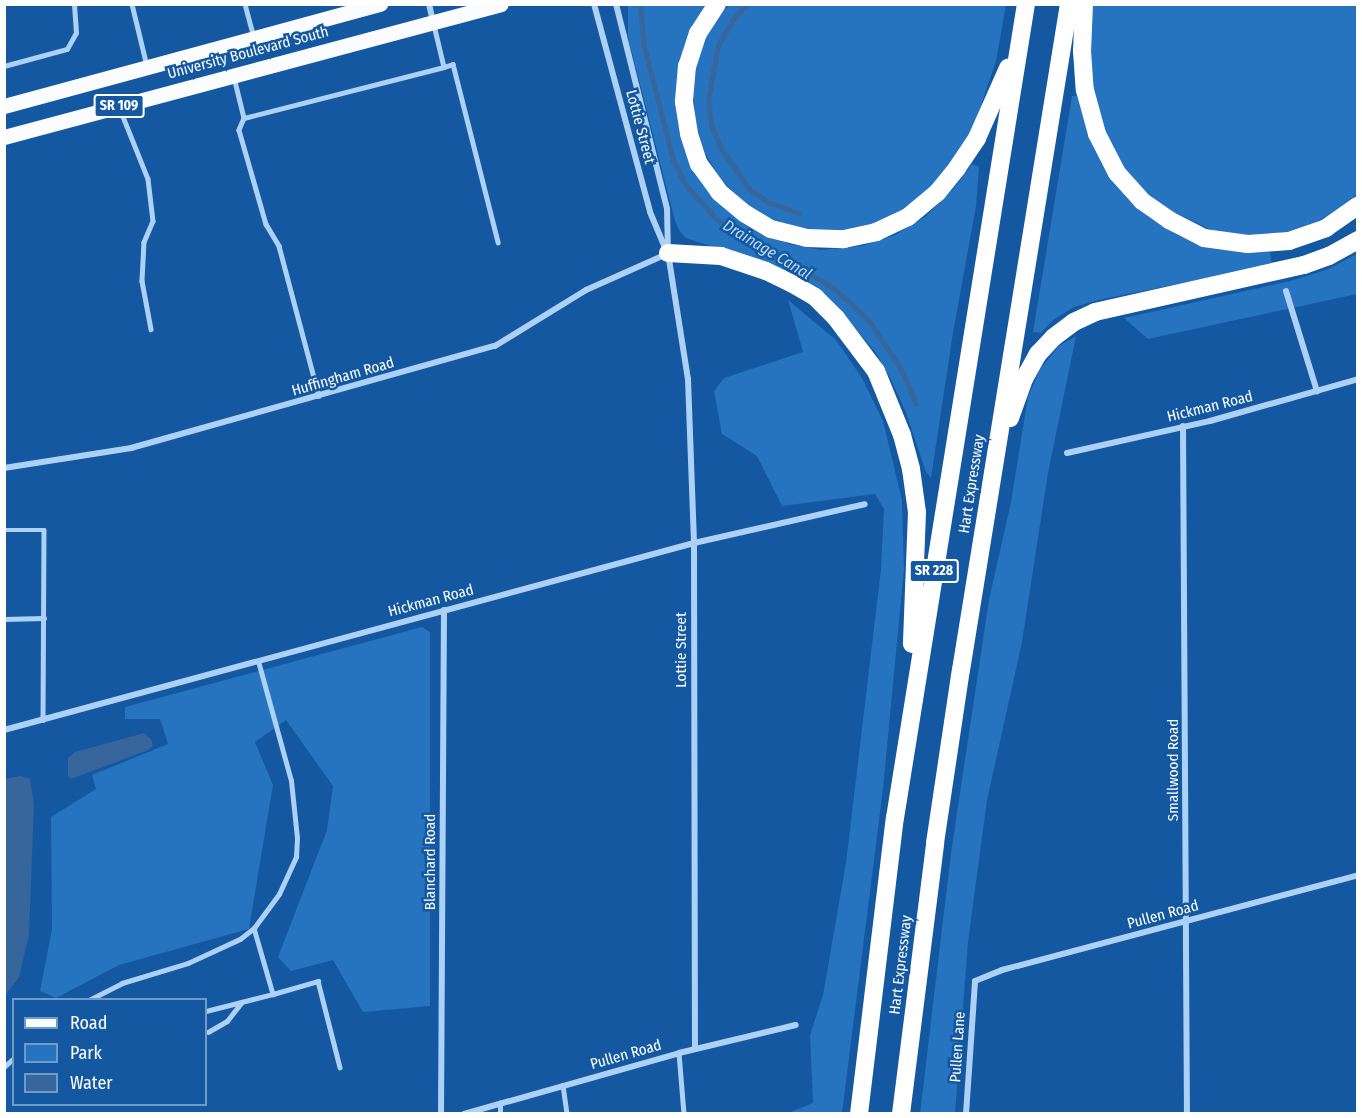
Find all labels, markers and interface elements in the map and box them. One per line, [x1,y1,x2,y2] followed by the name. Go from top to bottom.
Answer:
[165,23,331,83] street label: University Boulevard South
[622,88,658,166] street label: Lottie Street
[94,95,144,117] road number: SR 109
[719,216,815,284] water label: Drainage Canal
[290,354,396,400] street label: Huffingham Road
[1165,388,1255,426] street label: Hickman Road
[955,433,989,535] street label: Hart Expressway
[908,560,960,582] road number: SR 228
[386,581,476,621] street label: Hickman Road
[673,612,691,688] street label: Lottie Street
[1165,719,1183,821] street label: Smallwood Road
[422,814,440,910] street label: Blanchard Road
[1125,897,1201,933] street label: Pullen Road
[886,914,916,1016] street label: Hart Expressway
[12,998,207,1106] legend
[947,1011,969,1083] street label: Pullen Lane
[70,1012,107,1034] text: Road
[588,1036,664,1074] street label: Pullen Road
[70,1042,102,1064] text: Park
[70,1072,113,1094] text: Water

